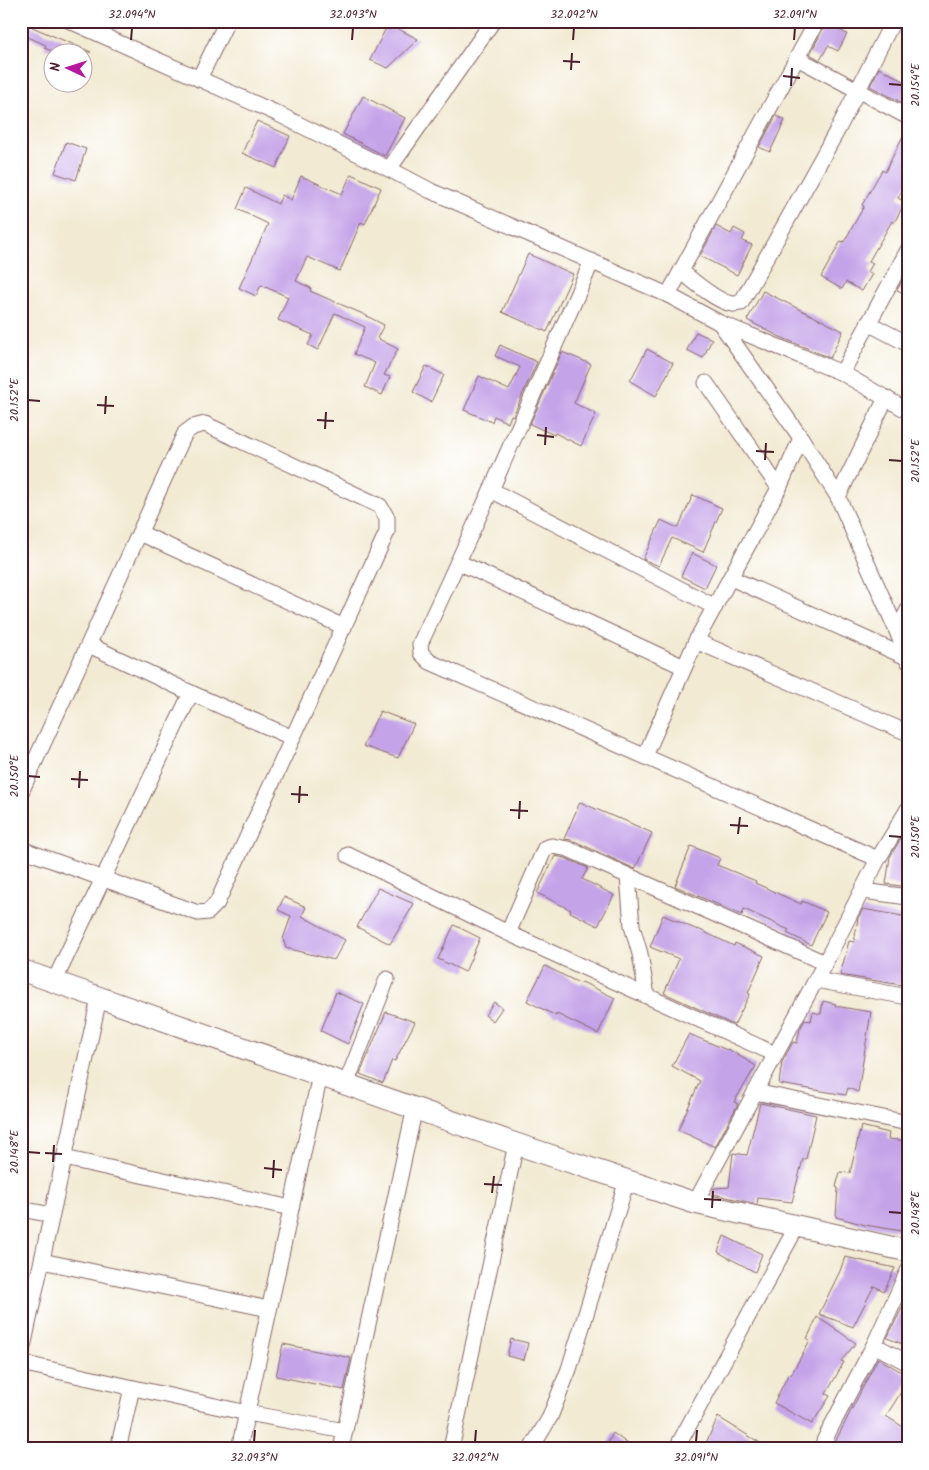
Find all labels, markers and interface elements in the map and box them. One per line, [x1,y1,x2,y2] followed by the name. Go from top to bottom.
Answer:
[108,5,156,24] text: 32.094°N
[329,5,377,24] text: 32.093°N
[550,5,598,24] text: 32.092°N
[773,5,817,24] text: 32.091°N
[42,42,92,92] north arrow
[45,62,67,72] text: N
[906,62,925,107] text: 20.154°E
[5,377,24,422] text: 20.152°E
[906,438,925,483] text: 20.152°E
[5,753,24,798] text: 20.150°E
[906,814,925,859] text: 20.150°E
[5,1129,24,1174] text: 20.148°E
[906,1190,925,1235] text: 20.148°E
[230,1448,278,1467] text: 32.093°N
[451,1448,499,1467] text: 32.092°N
[674,1448,718,1467] text: 32.091°N

